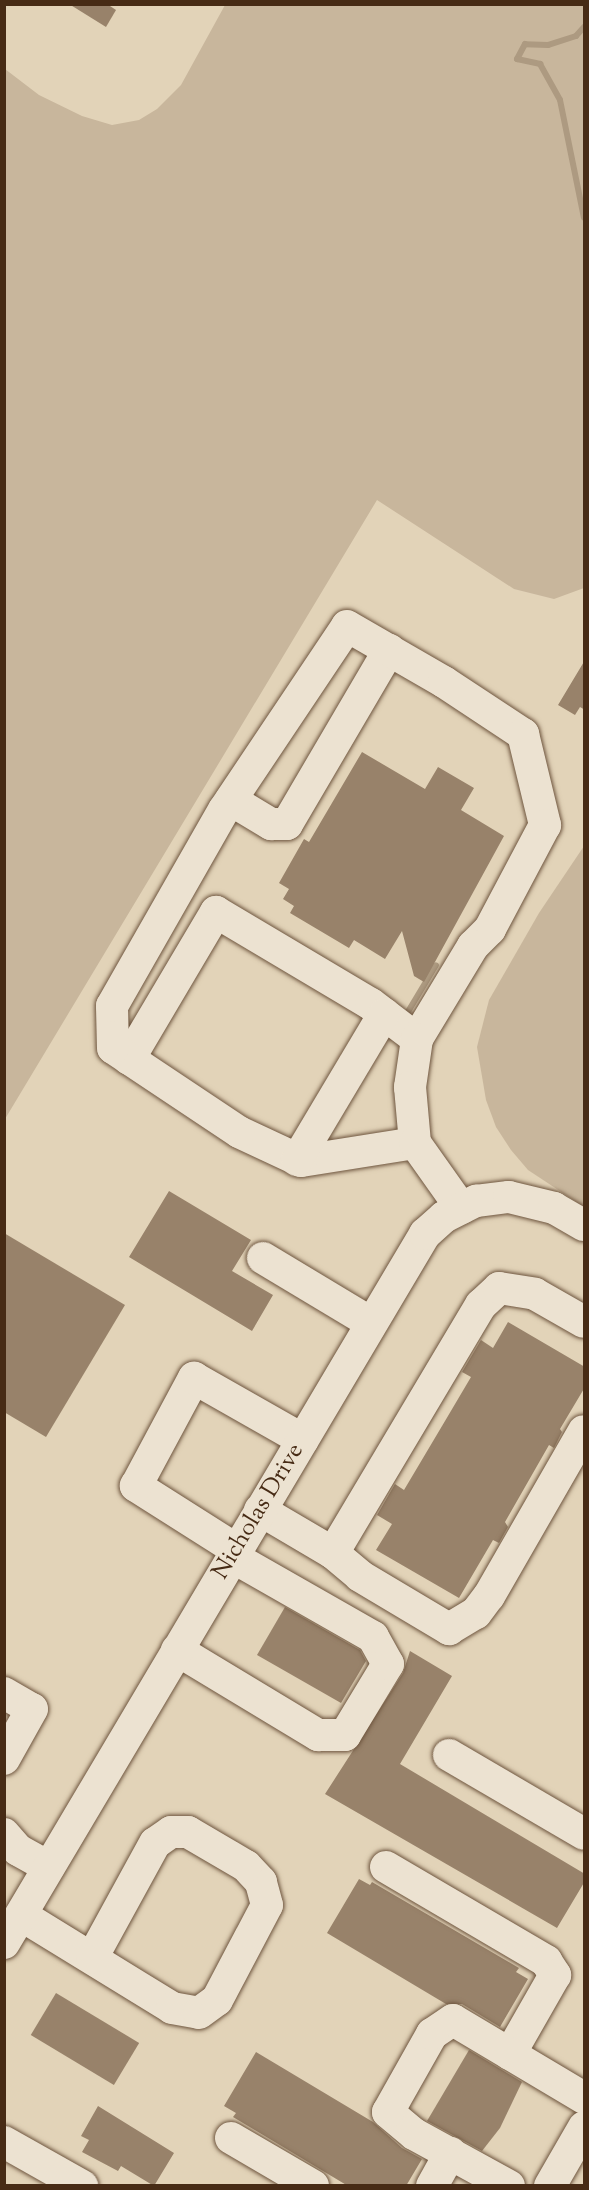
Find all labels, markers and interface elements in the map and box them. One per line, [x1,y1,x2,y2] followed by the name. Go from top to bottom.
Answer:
[207,1439,311,1585] street label: Nicholas Drive

